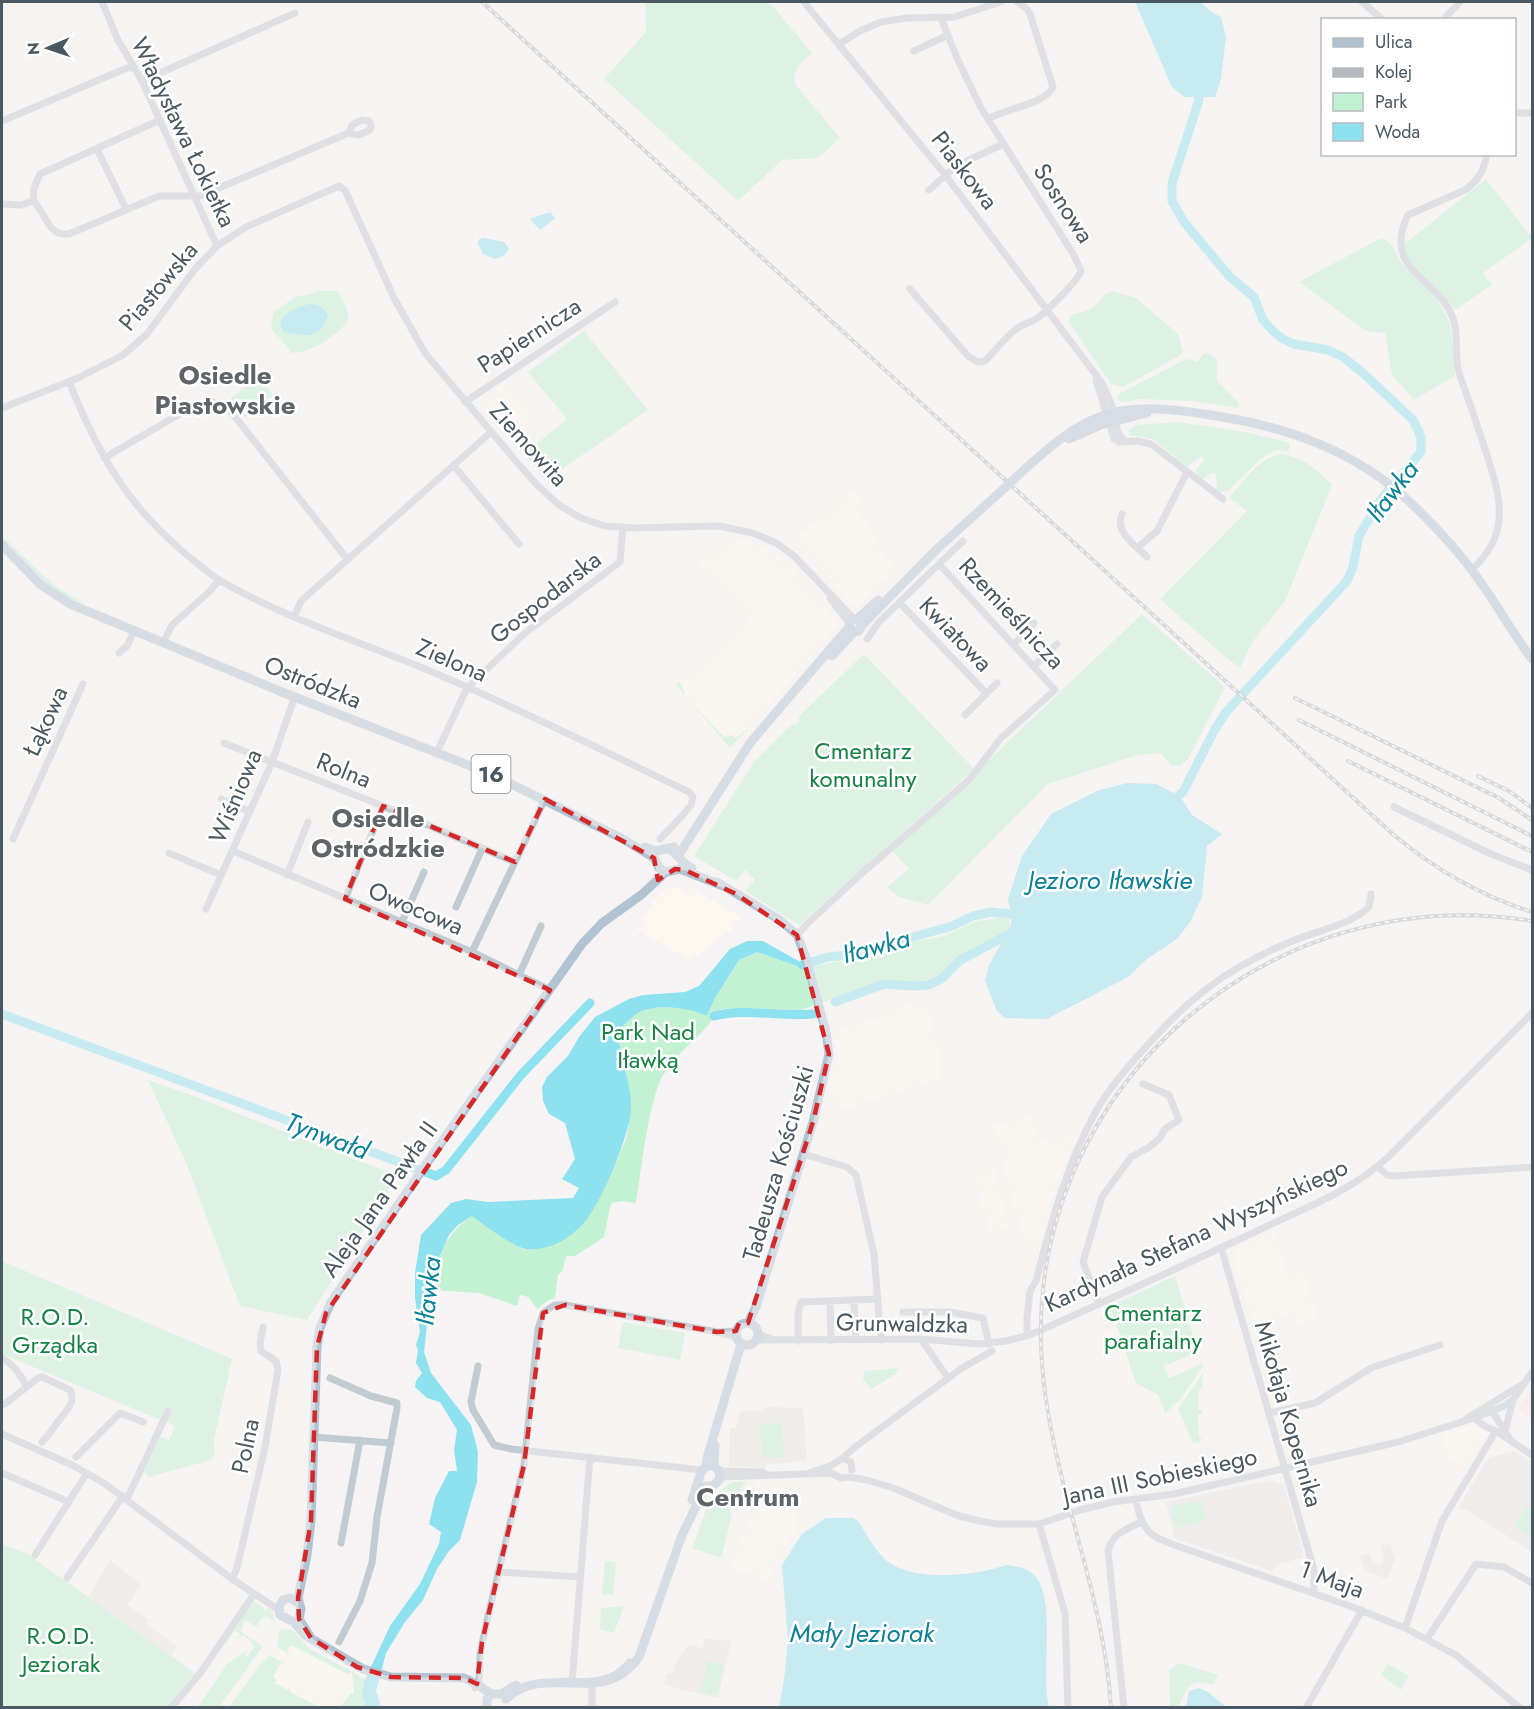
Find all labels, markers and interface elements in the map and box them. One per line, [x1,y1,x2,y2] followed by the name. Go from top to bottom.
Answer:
[18,18,78,78] north arrow
[1321,18,1516,156] legend
[1375,29,1412,55] text: Ulica
[123,31,245,233] street label: Władysława Łokietka
[22,42,45,55] text: N
[1375,59,1412,85] text: Kolej
[1375,89,1407,115] text: Park
[1375,119,1420,145] text: Woda
[923,123,1007,217] street label: Piaskowa
[1025,156,1103,250] street label: Sosnowa
[110,234,206,338] street label: Piastowska
[470,288,588,382] street label: Papiernicza
[154,356,296,424] district label: Osiedle Piastowskie
[482,394,576,494] street label: Ziemowita
[1356,452,1428,530] water label: Iławka
[482,542,608,652] street label: Gospodarska
[951,549,1073,677] street label: Rzemieślnicza
[911,588,1001,680] street label: Kwiatowa
[411,629,493,691] street label: Zielona
[259,647,367,717] street label: Ostródzka
[13,680,76,762] street label: Łąkowa
[809,733,917,796] park label: Cmentarz komunalny
[311,743,377,797] street label: Rolna
[200,744,270,848] street label: Wiśniowa
[472,755,510,793] road number: 16
[311,799,445,867] district label: Osiedle Ostródzkie
[1023,861,1192,899] water label: Jezioro Iławskie
[363,872,469,944] street label: Owocowa
[838,919,915,973] water label: Iławka
[601,1014,695,1077] park label: Park Nad Iławką
[733,1061,823,1265] street label: Tadeusza Kościuszki
[280,1103,376,1170] water label: Tynwałd
[312,1114,446,1284] street label: Aleja Jana Pawła II
[1039,1149,1353,1321] street label: Kardynała Stefana Wyszyńskiego
[406,1254,451,1327] water label: Iławka
[1104,1295,1203,1358] park label: Cmentarz parafialny
[12,1299,98,1362] park label: R.O.D. Grządka
[836,1304,968,1342] street label: Grunwaldzka
[1246,1317,1332,1511] street label: Mikołaja Kopernika
[222,1415,268,1477] street label: Polna
[1057,1438,1260,1514] street label: Jana III Sobieskiego
[696,1478,800,1516] district label: Centrum
[1295,1551,1369,1607] street label: 1 Maja
[790,1614,936,1652] water label: Mały Jeziorak
[19,1618,101,1681] park label: R.O.D. Jeziorak

